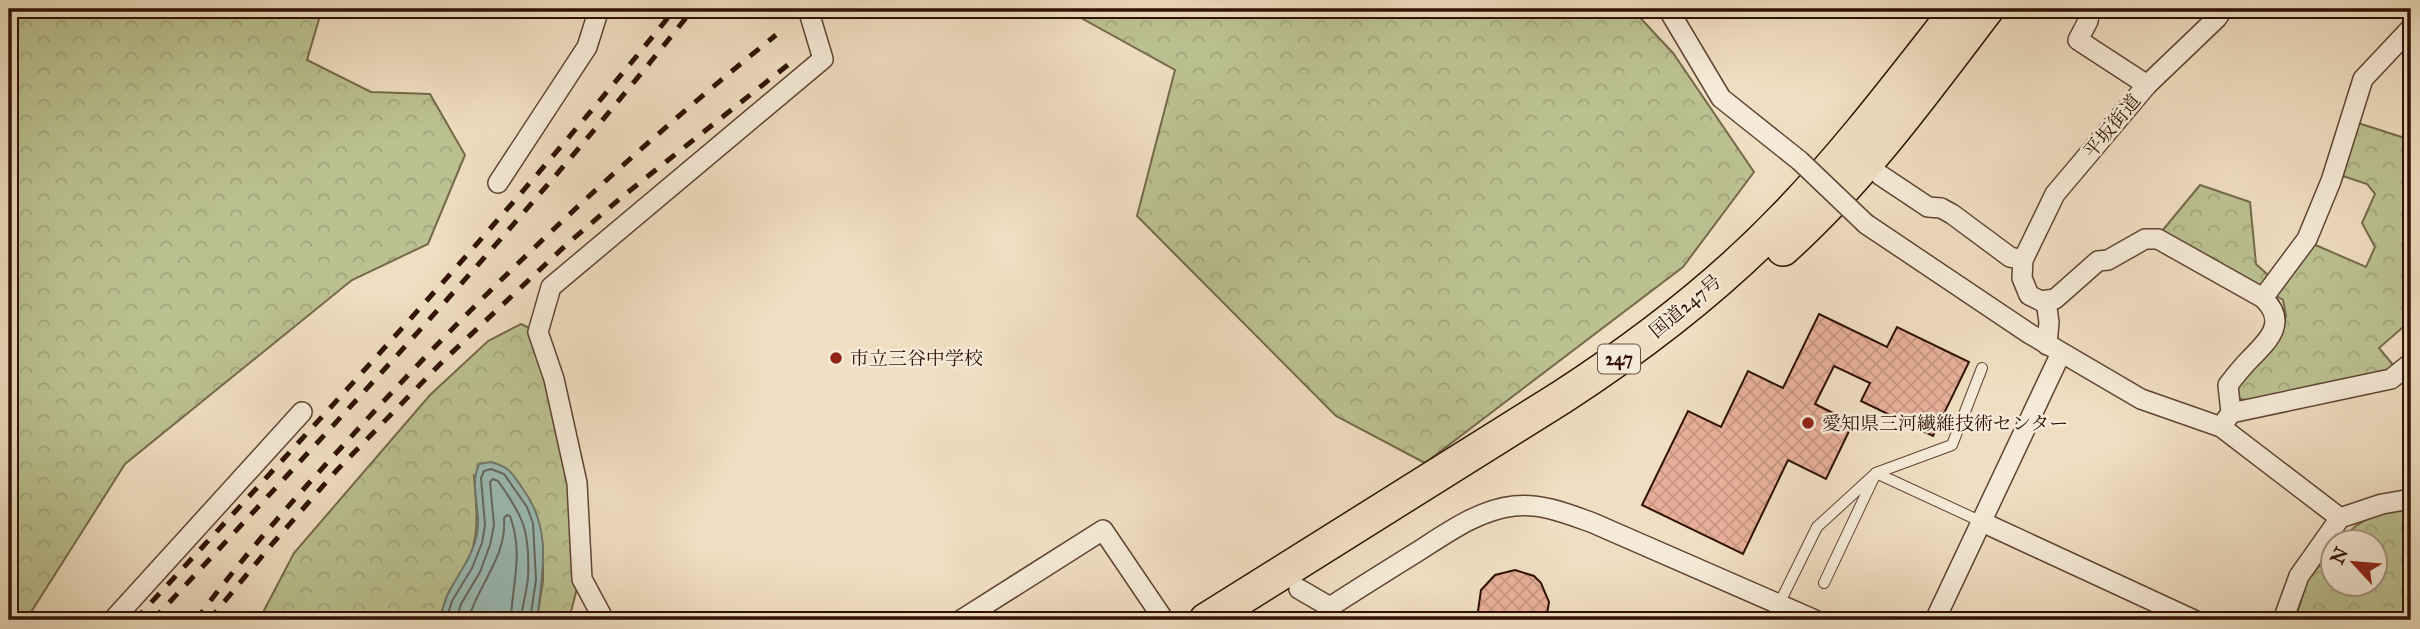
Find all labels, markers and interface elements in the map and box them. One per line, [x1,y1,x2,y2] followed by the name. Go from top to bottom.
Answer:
[2079,89,2145,163] street label: 平坂街道
[1645,269,1725,343] street label: 国道247号
[1598,344,1640,374] road number: 247
[850,347,983,370] place label: 市立三谷中学校
[828,350,844,366] marker: 市立三谷中学校
[1822,412,2068,435] place label: 愛知県三河繊維技術センター
[1800,415,1816,431] marker: 愛知県三河繊維技術センター
[2318,528,2388,598] north arrow
[2325,543,2353,568] text: N

